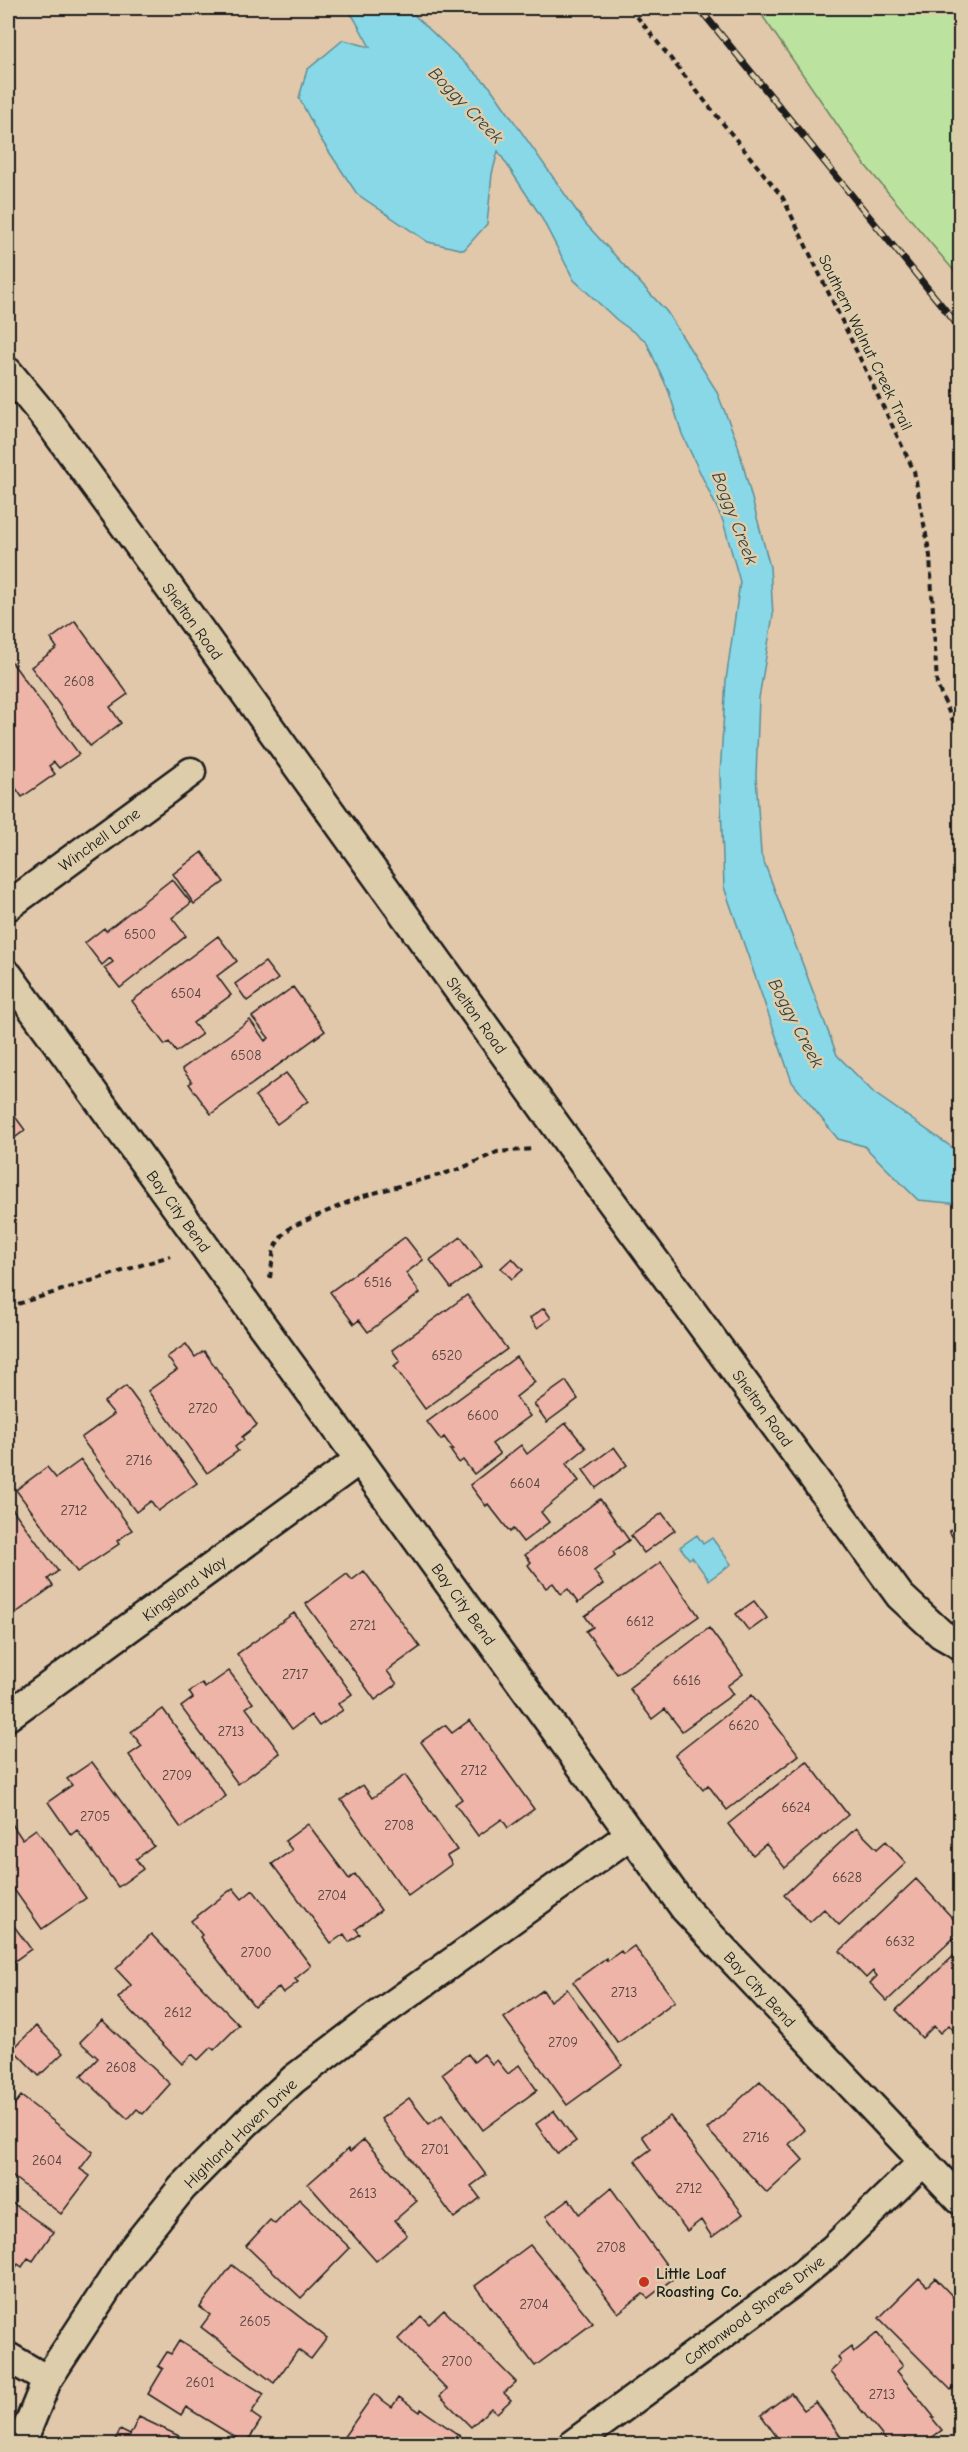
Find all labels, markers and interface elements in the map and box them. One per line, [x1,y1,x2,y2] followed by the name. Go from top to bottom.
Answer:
[424,63,507,148] water label: Boggy Creek
[815,252,916,433] street label: Southern Walnut Creek Trail
[707,469,762,568] water label: Boggy Creek
[158,580,226,663] street label: Shelton Road
[64,673,94,690] house number: 2608
[56,804,144,875] street label: Winchell Lane
[124,926,156,943] house number: 6500
[442,974,510,1057] street label: Shelton Road
[763,975,828,1072] water label: Boggy Creek
[171,985,201,1002] house number: 6504
[231,1047,261,1064] house number: 6508
[143,1167,214,1256] street label: Bay City Bend
[364,1274,392,1291] house number: 6516
[431,1347,463,1364] house number: 6520
[728,1367,796,1450] street label: Shelton Road
[188,1400,218,1417] house number: 2720
[467,1407,499,1424] house number: 6600
[125,1452,153,1469] house number: 2716
[510,1475,540,1492] house number: 6604
[61,1502,87,1519] house number: 2712
[558,1543,588,1560] house number: 6608
[139,1552,231,1625] street label: Kingsland Way
[428,1560,499,1649] street label: Bay City Bend
[626,1613,654,1630] house number: 6612
[350,1617,376,1634] house number: 2721
[282,1666,308,1683] house number: 2717
[673,1672,701,1689] house number: 6616
[728,1717,760,1734] house number: 6620
[218,1723,244,1740] house number: 2713
[461,1762,487,1779] house number: 2712
[162,1767,192,1784] house number: 2709
[781,1799,811,1816] house number: 6624
[80,1808,110,1825] house number: 2705
[384,1817,414,1834] house number: 2708
[832,1869,862,1886] house number: 6628
[317,1887,347,1904] house number: 2704
[885,1933,915,1950] house number: 6632
[241,1944,271,1961] house number: 2700
[720,1948,799,2031] street label: Bay City Bend
[611,1984,637,2001] house number: 2713
[164,2004,192,2021] house number: 2612
[548,2034,578,2051] house number: 2709
[106,2059,136,2076] house number: 2608
[181,2075,301,2192] street label: Highland Haven Drive
[742,2129,770,2146] house number: 2716
[421,2141,449,2158] house number: 2701
[32,2152,62,2169] house number: 2604
[676,2180,702,2197] house number: 2712
[349,2185,377,2202] house number: 2613
[596,2239,626,2256] house number: 2708
[681,2252,828,2369] street label: Cottonwood Shores Drive
[656,2265,742,2301] place label: Little Loaf Roasting Co.
[637,2275,651,2289] marker: Little Loaf Roasting Co.
[519,2296,549,2313] house number: 2704
[239,2313,271,2330] house number: 2605
[442,2353,472,2370] house number: 2700
[186,2374,214,2391] house number: 2601
[869,2386,895,2403] house number: 2713

